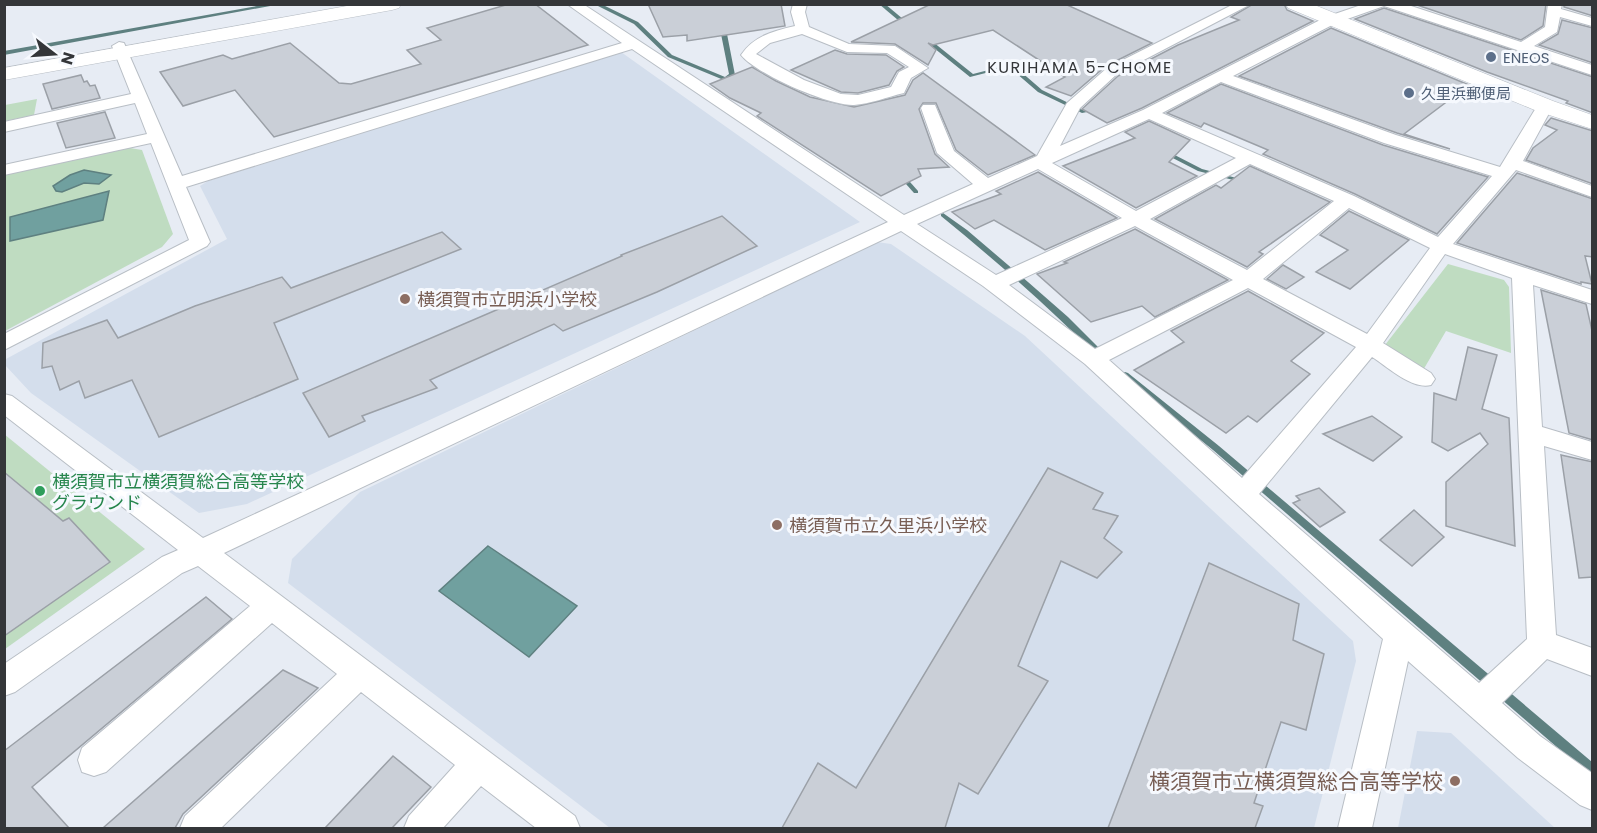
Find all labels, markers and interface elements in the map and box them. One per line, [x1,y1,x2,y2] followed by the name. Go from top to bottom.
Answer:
[24,24,84,84] north arrow
[1503,47,1550,68] place label: ENEOS
[55,49,81,67] text: N
[1484,50,1498,64] marker: ENEOS
[987,56,1173,79] district label: KURIHAMA 5-CHOME
[1421,83,1511,104] place label: 久里浜郵便局
[1402,86,1416,100] marker: 久里浜郵便局
[417,287,597,312] place label: 横須賀市立明浜小学校
[398,292,412,306] marker: 横須賀市立明浜小学校
[52,469,304,515] place label: 横須賀市立横須賀総合高等学校 グラウンド
[33,484,47,498] marker: 横須賀市立横須賀総合高等学校 グラウンド
[789,513,987,538] place label: 横須賀市立久里浜小学校
[770,518,784,532] marker: 横須賀市立久里浜小学校
[1149,767,1443,796] place label: 横須賀市立横須賀総合高等学校
[1448,774,1462,788] marker: 横須賀市立横須賀総合高等学校

